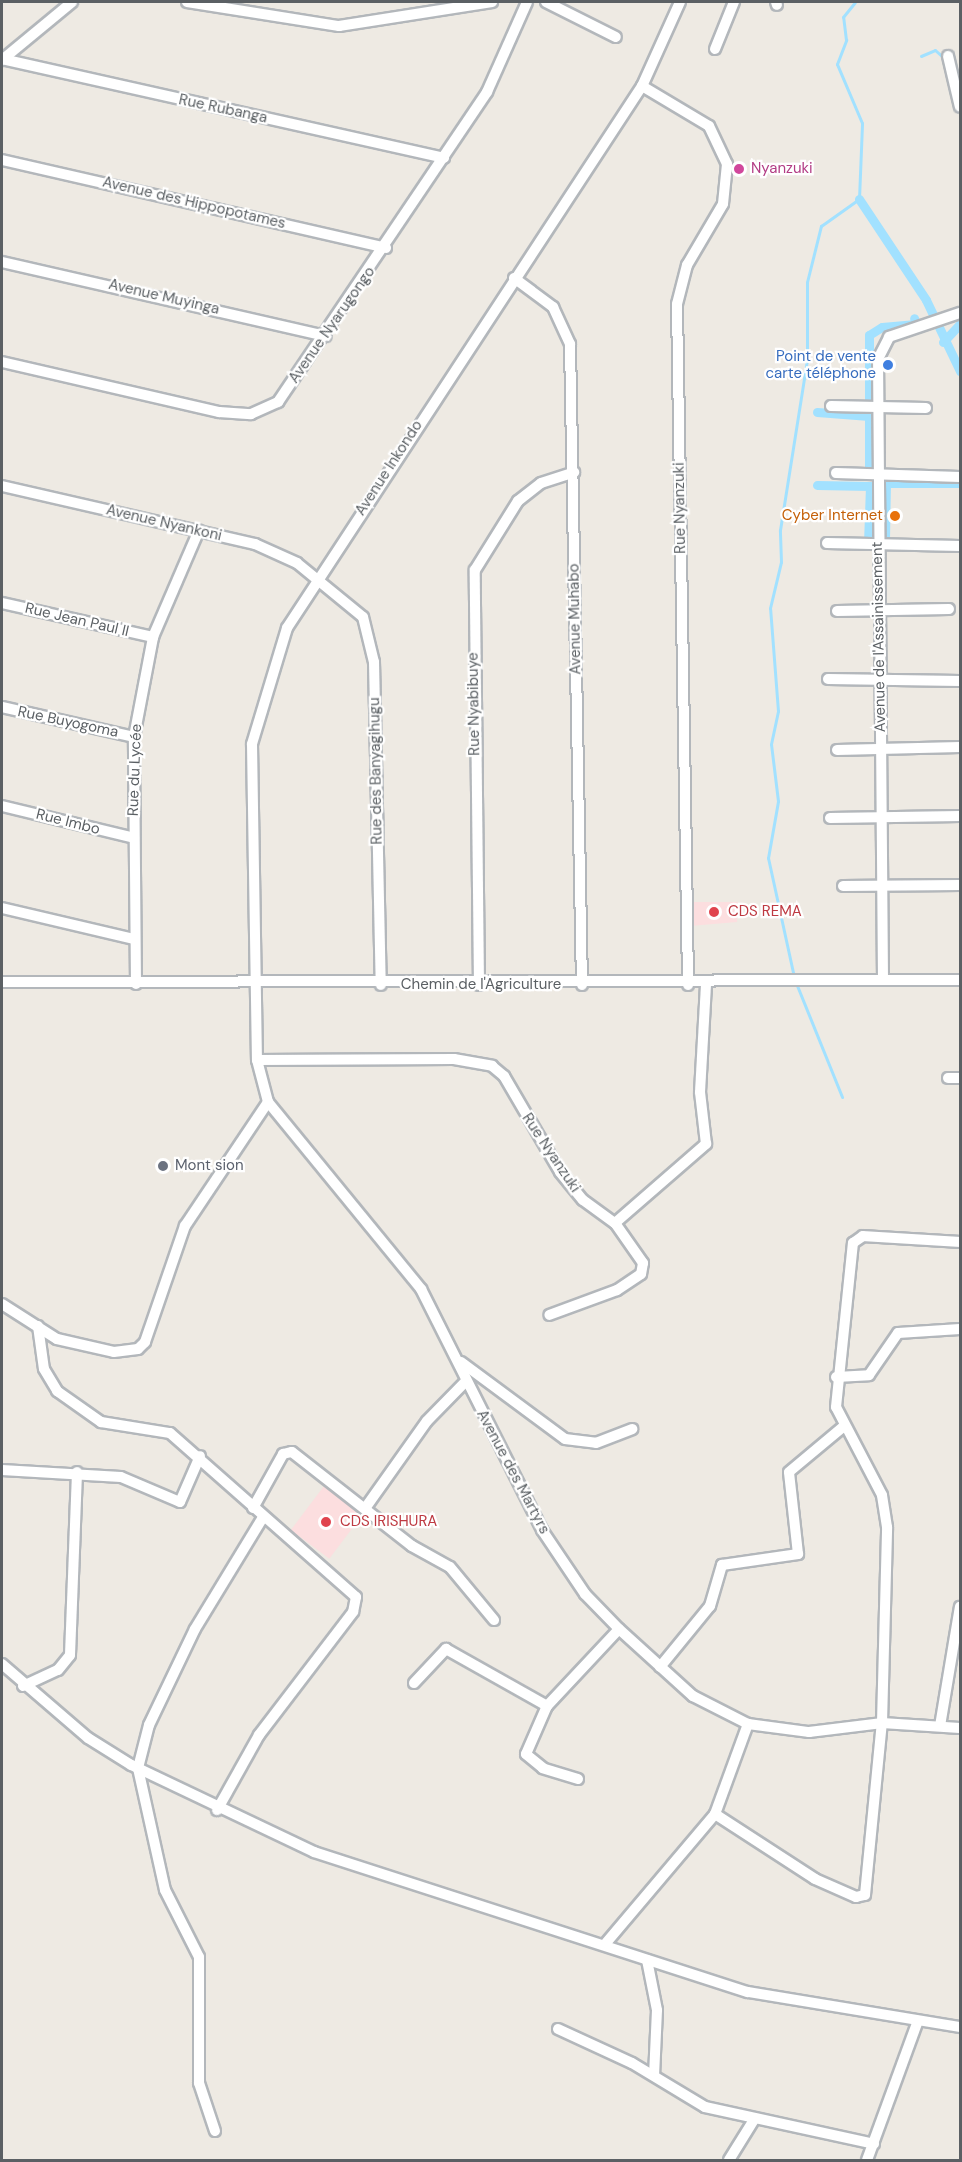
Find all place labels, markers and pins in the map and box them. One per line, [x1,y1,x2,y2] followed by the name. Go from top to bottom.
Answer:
[751,160,813,178] place label: Nyanzuki
[732,162,746,176] marker: Nyanzuki
[765,347,876,382] place label: Point de vente carte téléphone
[881,358,895,372] marker: Point de vente carte téléphone
[782,507,883,525] place label: Cyber Internet
[888,509,902,523] marker: Cyber Internet
[705,903,723,921] marker: CDS REMA
[728,903,802,921] place label: CDS REMA
[175,1157,244,1175] place label: Mont sion
[156,1159,170,1173] marker: Mont sion
[317,1513,335,1531] marker: CDS IRISHURA
[340,1513,437,1531] place label: CDS IRISHURA

